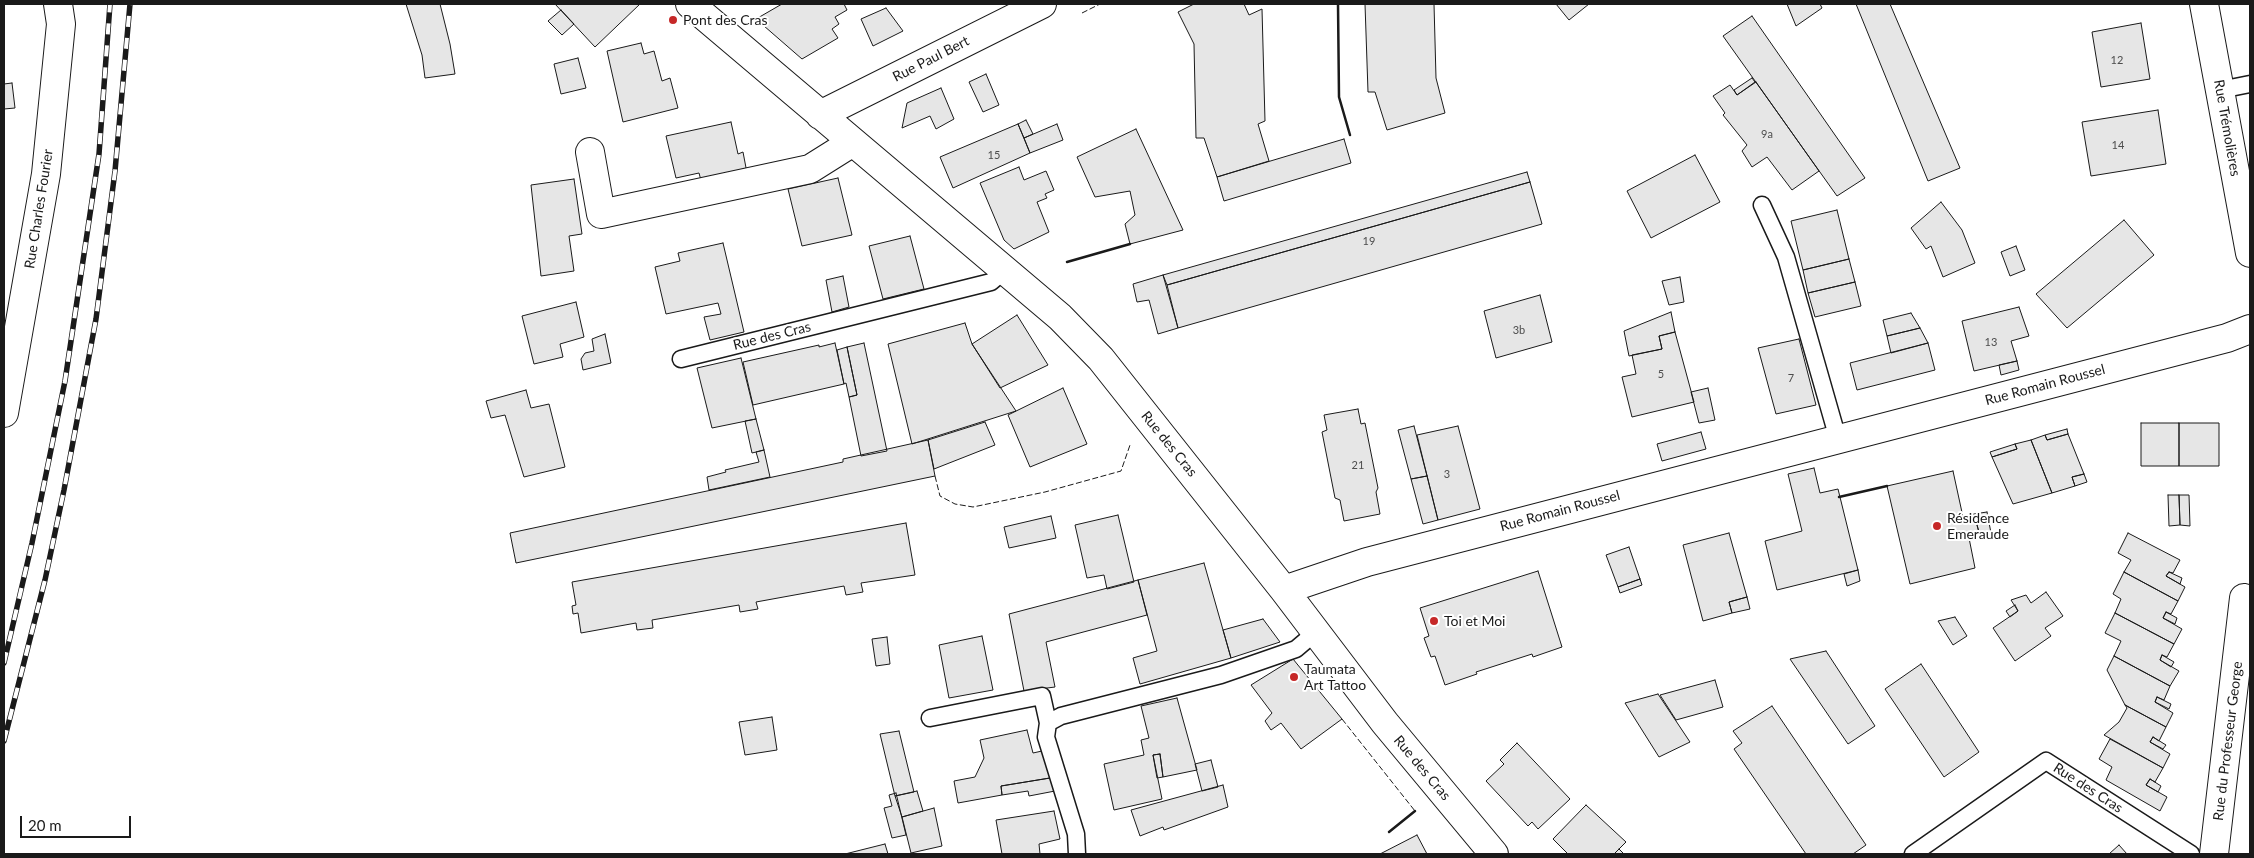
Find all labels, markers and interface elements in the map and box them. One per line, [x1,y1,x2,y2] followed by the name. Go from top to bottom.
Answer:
[683,12,767,28] place label: Pont des Cras
[667,14,679,26] marker: Pont des Cras
[890,33,972,85] street label: Rue Paul Bert
[2111,53,2123,67] house number: 12
[2210,78,2244,178] street label: Rue Trémolières
[1761,127,1773,141] house number: 9a
[2112,138,2124,152] house number: 14
[21,148,57,270] street label: Rue Charles Fourier
[988,148,1000,162] house number: 15
[1363,234,1375,248] house number: 19
[731,318,813,354] street label: Rue des Cras
[1513,323,1525,337] house number: 3b
[1985,335,1997,349] house number: 13
[1983,361,2107,409] street label: Rue Romain Roussel
[1658,367,1664,381] house number: 5
[1788,371,1794,385] house number: 7
[1137,408,1201,480] street label: Rue des Cras
[1352,458,1364,472] house number: 21
[1444,467,1450,481] house number: 3
[1498,487,1622,535] street label: Rue Romain Roussel
[1947,510,2009,542] place label: Résidence Emeraude
[1931,520,1943,532] marker: Résidence Emeraude
[1444,613,1505,629] place label: Toi et Moi
[1428,615,1440,627] marker: Toi et Moi
[2210,660,2246,822] street label: Rue du Professeur George
[1304,661,1366,694] place label: Taumata Art Tattoo
[1288,671,1300,683] marker: Taumata Art Tattoo
[1390,732,1454,804] street label: Rue des Cras
[2050,759,2126,817] street label: Rue des Cras
[22,806,134,838] scale bar
[28,816,62,834] text: 20 m

